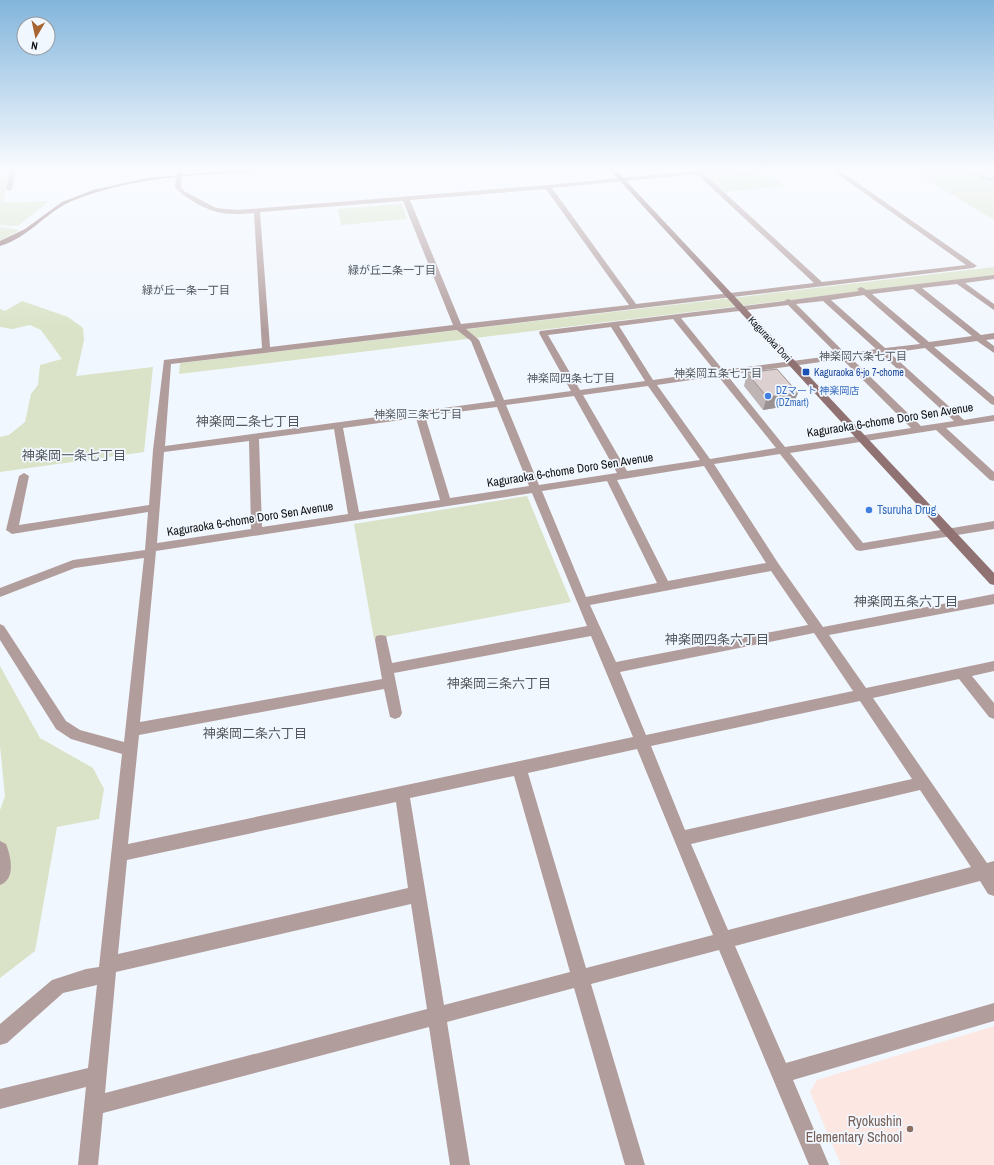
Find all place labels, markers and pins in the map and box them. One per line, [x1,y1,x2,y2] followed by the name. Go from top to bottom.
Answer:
[814,366,904,379] place label: Kaguraoka 6-jo 7-chome
[801,367,811,377] marker: Kaguraoka 6-jo 7-chome
[776,384,859,409] place label: DZマート 神楽岡店 (DZmart)
[763,391,773,401] marker: DZマート 神楽岡店 (DZmart)
[877,502,937,518] place label: Tsuruha Drug
[864,505,874,515] marker: Tsuruha Drug
[806,1112,902,1146] place label: Ryokushin Elementary School
[905,1124,915,1134] marker: Ryokushin Elementary School

